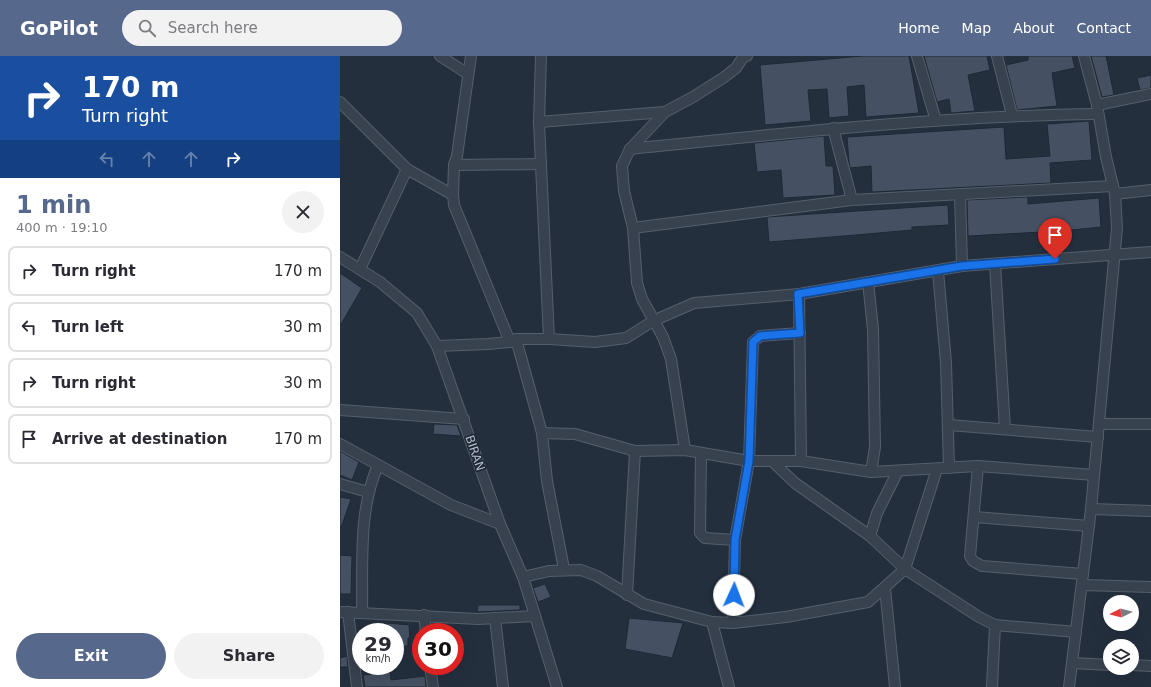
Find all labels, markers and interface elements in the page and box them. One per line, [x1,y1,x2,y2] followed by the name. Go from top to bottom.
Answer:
[122,10,402,46] search box
[20,17,98,39] text: GoPilot
[136,17,158,39] icon: search
[168,19,258,37] text: Search here
[898,20,940,36] text: Home
[962,20,991,36] text: Map
[1013,20,1055,36] text: About
[1077,20,1131,36] text: Contact
[82,71,179,104] text: 170 m
[16,72,68,124] icon: right
[82,105,168,126] text: Turn right
[96,148,118,170] icon: left
[138,148,160,170] icon: ahead
[180,148,202,170] icon: ahead
[222,148,244,170] icon: right
[16,191,91,219] text: 1 min
[282,191,324,233] button: close
[1038,218,1072,259] pin
[16,220,107,235] text: 400 m · 19:10
[1044,224,1066,246] icon: arrive
[18,260,40,282] icon: right
[52,262,136,280] text: Turn right
[274,262,322,280] text: 170 m
[18,316,40,338] icon: left
[52,318,124,336] text: Turn left
[284,318,322,336] text: 30 m
[18,372,40,394] icon: right
[52,374,136,392] text: Turn right
[284,374,322,392] text: 30 m
[18,428,40,450] icon: arrive
[52,430,227,448] text: Arrive at destination
[274,430,322,448] text: 170 m
[462,433,488,473] street label: BIRAN
[713,574,755,616] position arrow
[1103,595,1139,631] north arrow
[1103,595,1139,675] map controls
[412,623,464,675] speed limit sign: 30
[364,632,392,656] text: 29
[16,633,166,679] button: Exit
[174,633,324,679] button: Share
[1103,639,1139,675] button: layers
[365,653,391,664] text: km/h

